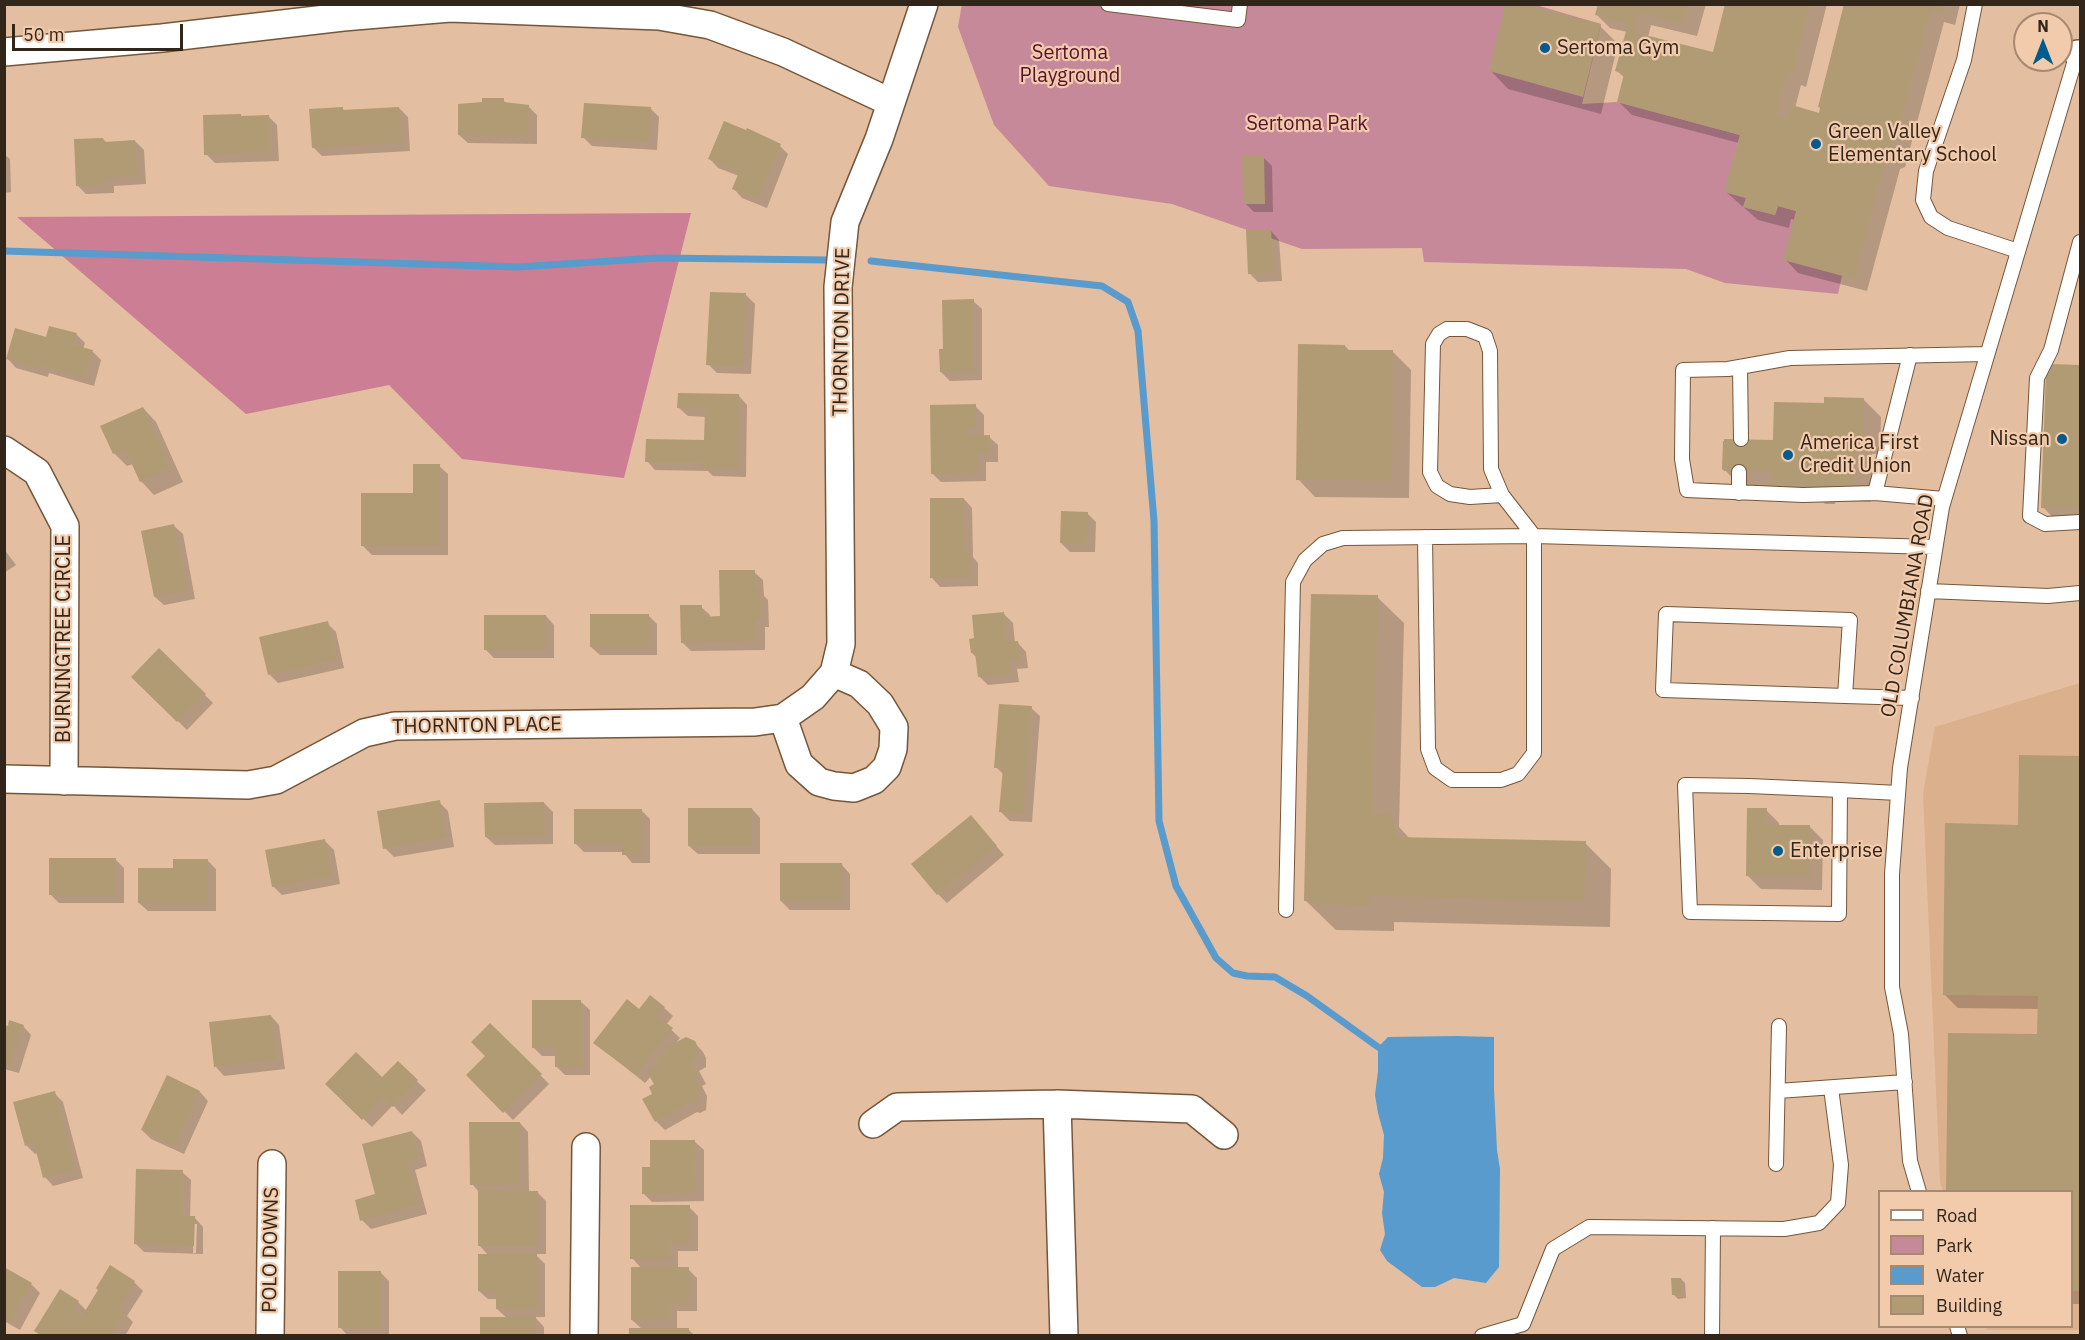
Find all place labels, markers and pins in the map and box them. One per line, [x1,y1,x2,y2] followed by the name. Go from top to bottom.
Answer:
[1557,36,1679,60] place label: Sertoma Gym
[1538,41,1552,55] marker: Sertoma Gym
[1828,120,1997,167] place label: Green Valley Elementary School
[1809,137,1823,151] marker: Green Valley Elementary School
[1989,427,2050,451] place label: Nissan
[1800,431,1919,478] place label: America First Credit Union
[2055,432,2069,446] marker: Nissan
[1781,448,1795,462] marker: America First Credit Union
[1790,839,1883,863] place label: Enterprise
[1771,844,1785,858] marker: Enterprise

